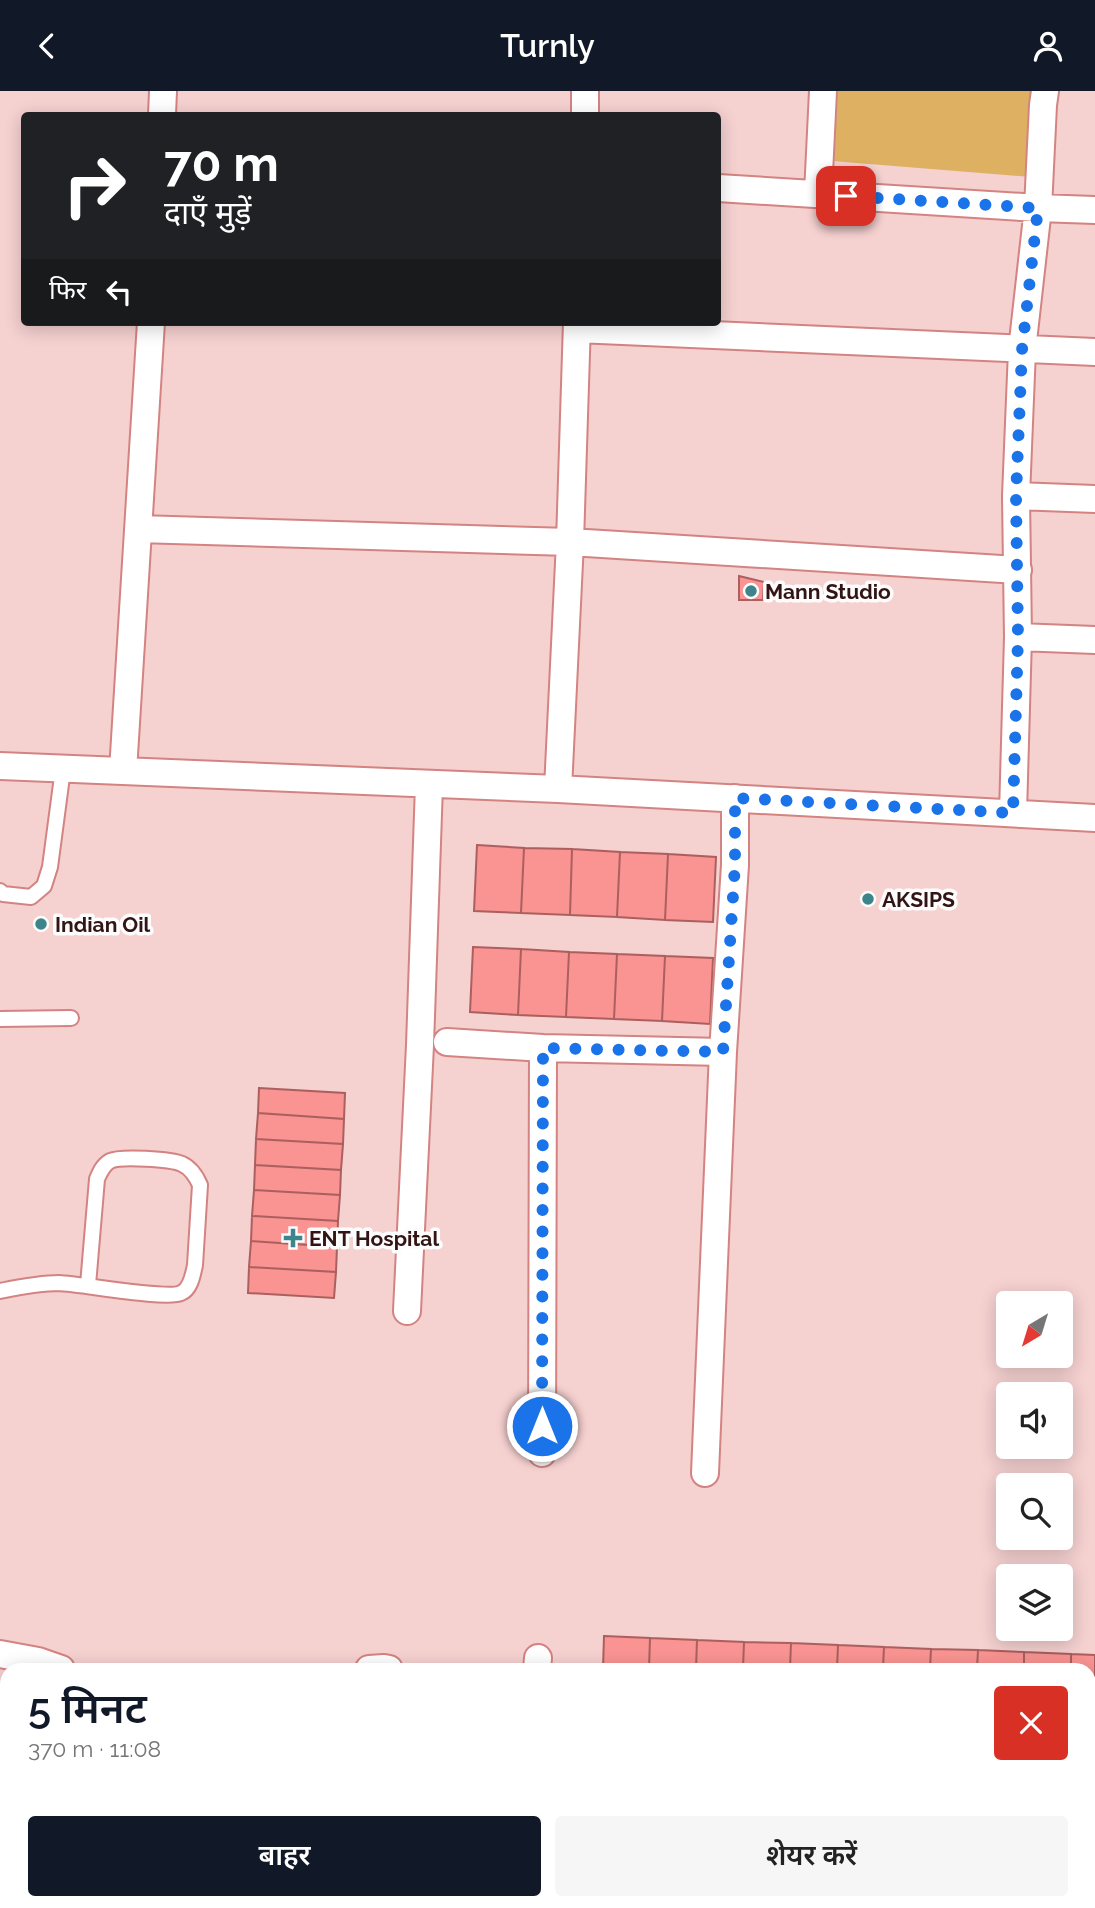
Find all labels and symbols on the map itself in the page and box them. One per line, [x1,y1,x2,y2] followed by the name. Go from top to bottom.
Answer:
[816,166,876,226] pin
[765,579,891,604] place label: Mann Studio
[743,583,759,599] marker: Mann Studio
[882,887,955,912] place label: AKSIPS
[860,891,876,907] marker: AKSIPS
[55,912,151,937] place label: Indian Oil
[33,916,49,932] marker: Indian Oil
[309,1226,439,1251] place label: ENT Hospital
[283,1228,303,1248] marker: ENT Hospital
[996,1291,1073,1369] north arrow
[505,1389,579,1463] position arrow

